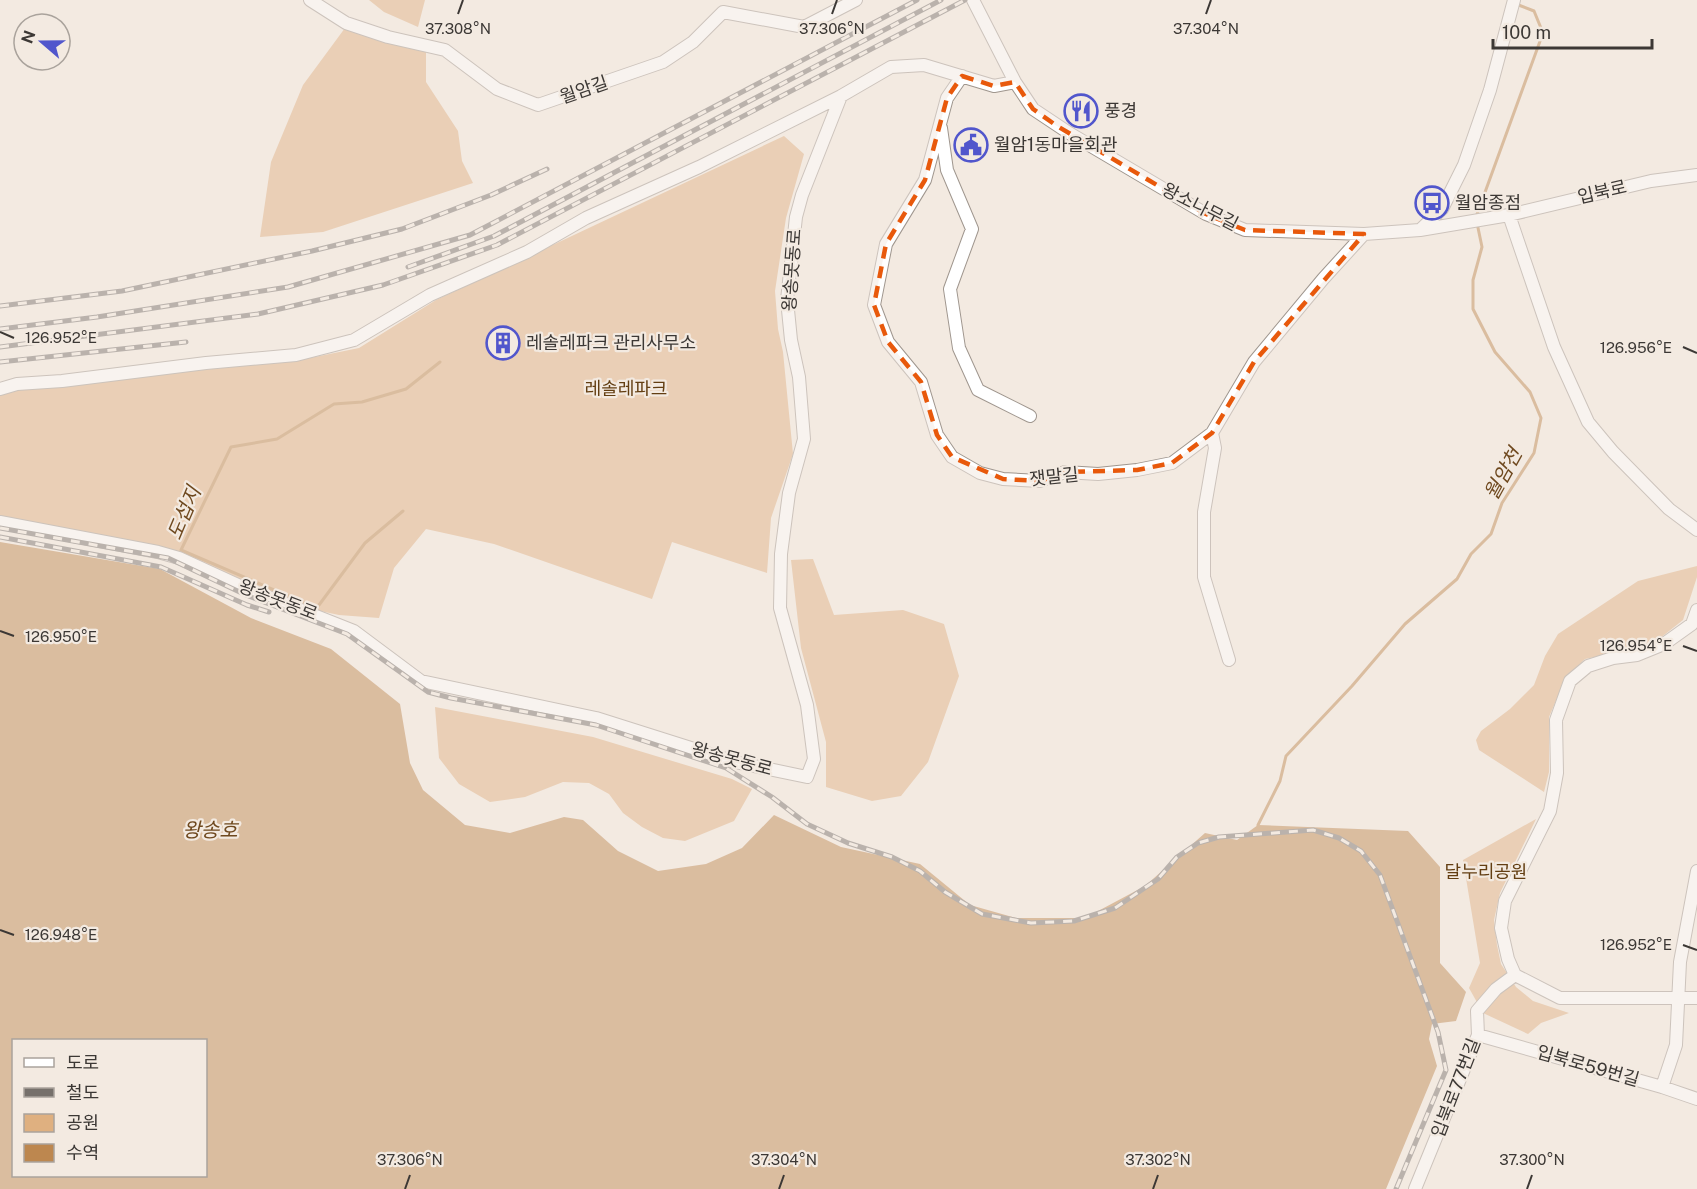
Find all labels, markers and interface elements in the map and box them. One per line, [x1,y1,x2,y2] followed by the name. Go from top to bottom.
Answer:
[12,12,72,72] north arrow
[1493,12,1652,50] scale bar
[425,20,491,37] text: 37.308°N
[799,20,865,37] text: 37.306°N
[1173,20,1239,37] text: 37.304°N
[1502,22,1551,43] text: 100 m
[17,28,39,46] text: N
[557,72,611,108] street label: 월암길
[1063,93,1099,129] restaurant icon: 풍경
[1104,100,1137,121] place label: 풍경
[953,127,989,163] public building icon: 월암1동마을회관
[994,134,1118,155] place label: 월암1동마을회관
[1575,176,1628,207] street label: 입북로
[1159,178,1242,235] street label: 왕소나무길
[1414,185,1450,221] bus stop icon: 월암종점
[1455,192,1521,213] place label: 월암종점
[778,228,805,312] street label: 왕송못동로
[485,325,521,361] building icon: 레솔레파크 관리사무소
[25,329,97,346] text: 126.952°E
[526,332,696,353] place label: 레솔레파크 관리사무소
[1600,339,1672,356] text: 126.956°E
[585,378,667,399] park label: 레솔레파크
[1479,442,1528,504] water label: 월암천
[1028,463,1080,490] street label: 잿말길
[162,481,206,543] water label: 도섭지
[236,575,321,624] street label: 왕송못동로
[25,628,97,645] text: 126.950°E
[1600,637,1672,654] text: 126.954°E
[689,738,775,779] street label: 왕송못동로
[182,818,239,842] water label: 왕송호
[1445,861,1527,882] park label: 달누리공원
[25,926,97,943] text: 126.948°E
[1600,936,1672,953] text: 126.952°E
[1427,1035,1484,1140] street label: 입북로77번길
[12,1039,207,1177] legend
[1534,1041,1642,1090] street label: 입북로59번길
[66,1052,99,1073] text: 도로
[66,1082,99,1103] text: 철도
[66,1112,99,1133] text: 공원
[66,1142,99,1163] text: 수역
[377,1151,443,1168] text: 37.306°N
[751,1151,817,1168] text: 37.304°N
[1125,1151,1191,1168] text: 37.302°N
[1499,1151,1565,1168] text: 37.300°N

